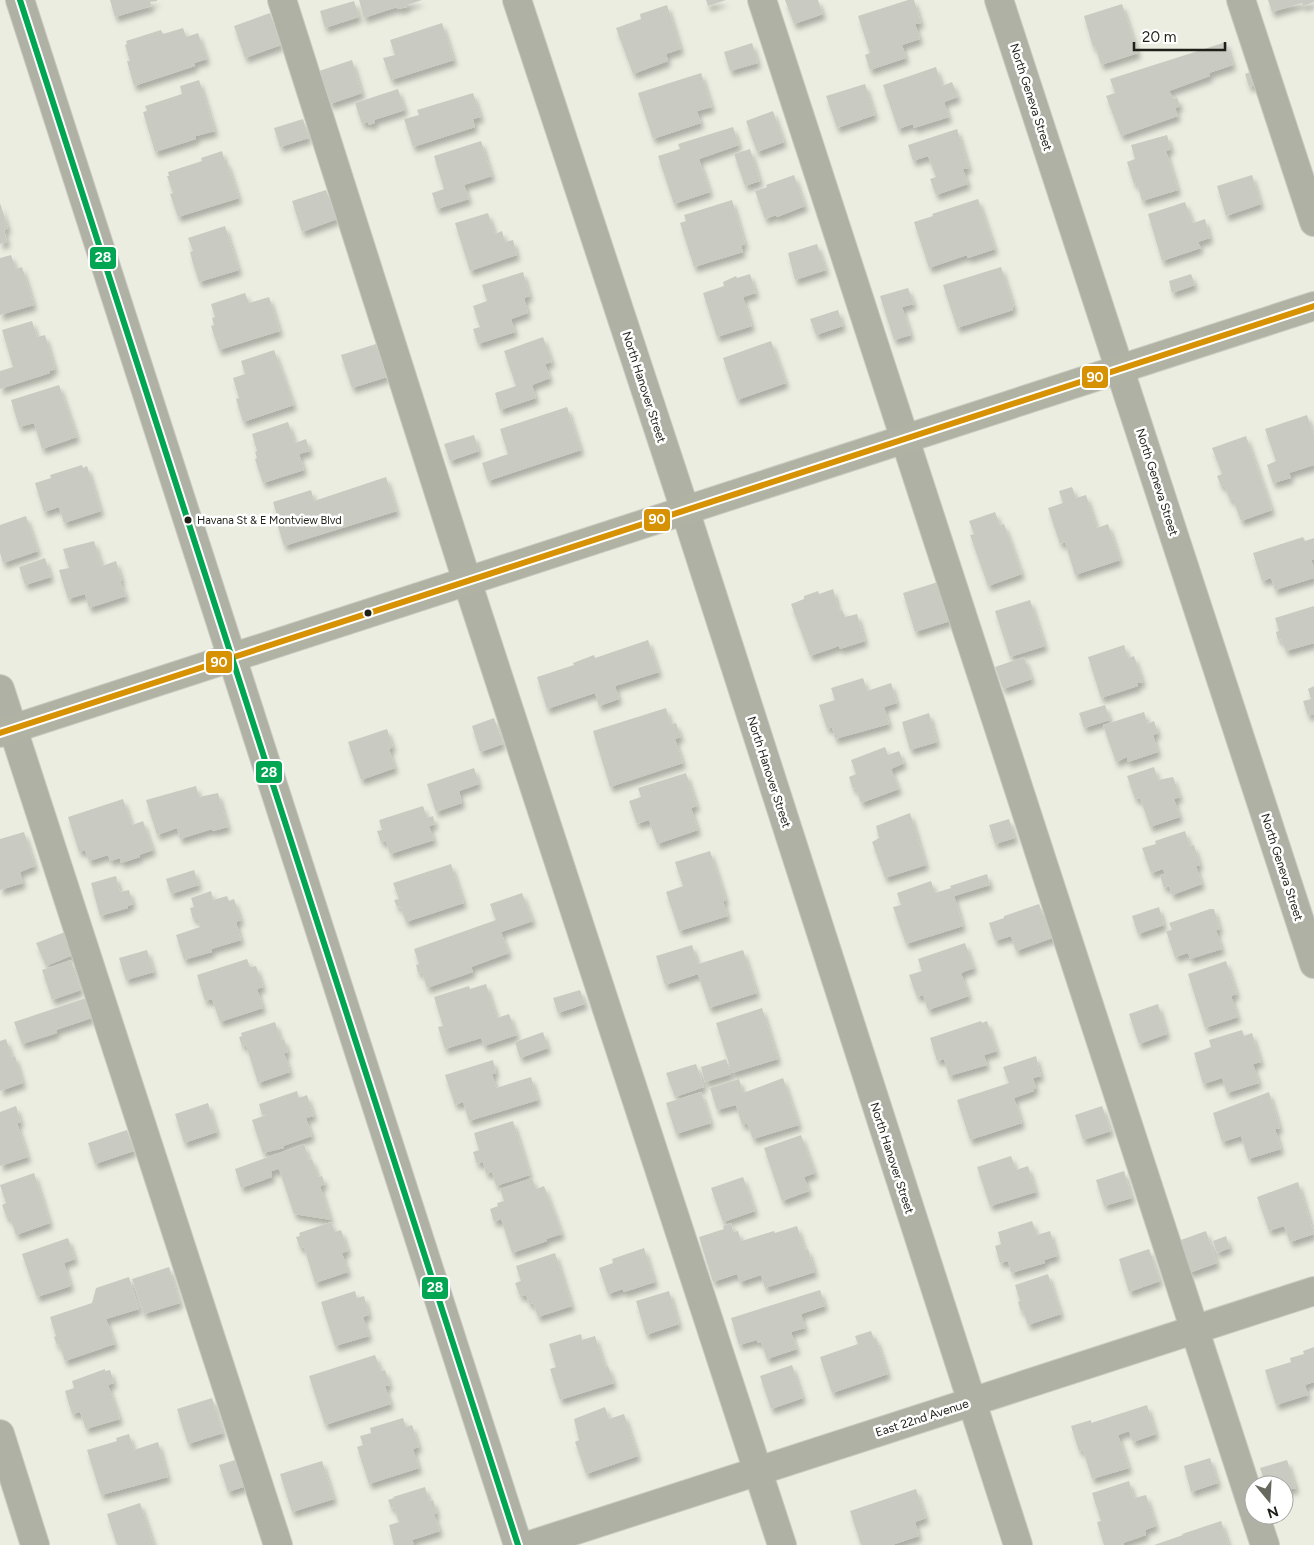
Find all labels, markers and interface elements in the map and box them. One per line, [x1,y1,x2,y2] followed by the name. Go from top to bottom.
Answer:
[1134,20,1225,52] scale bar
[1142,28,1176,46] text: 20 m
[1007,42,1055,153] street label: North Geneva Street
[89,246,117,270] line badge: 28
[95,249,111,266] text: 28
[619,329,669,445] street label: North Hanover Street
[1081,365,1109,389] line badge: 90
[1086,369,1104,386] text: 90
[1133,427,1181,538] street label: North Geneva Street
[643,508,671,532] line badge: 90
[648,511,666,528] text: 90
[197,514,342,527] place label: Havana St & E Montview Blvd
[183,515,193,525] marker: Havana St & E Montview Blvd
[363,608,373,618] unlabelled marker
[205,650,233,674] line badge: 90
[210,654,228,671] text: 90
[744,714,794,830] street label: North Hanover Street
[255,760,283,784] line badge: 28
[261,764,277,781] text: 28
[1258,812,1306,923] street label: North Geneva Street
[867,1100,917,1216] street label: North Hanover Street
[421,1276,449,1300] line badge: 28
[427,1279,443,1296] text: 28
[874,1396,971,1440] street label: East 22nd Avenue
[1244,1475,1294,1525] north arrow
[1265,1502,1281,1522] text: N

